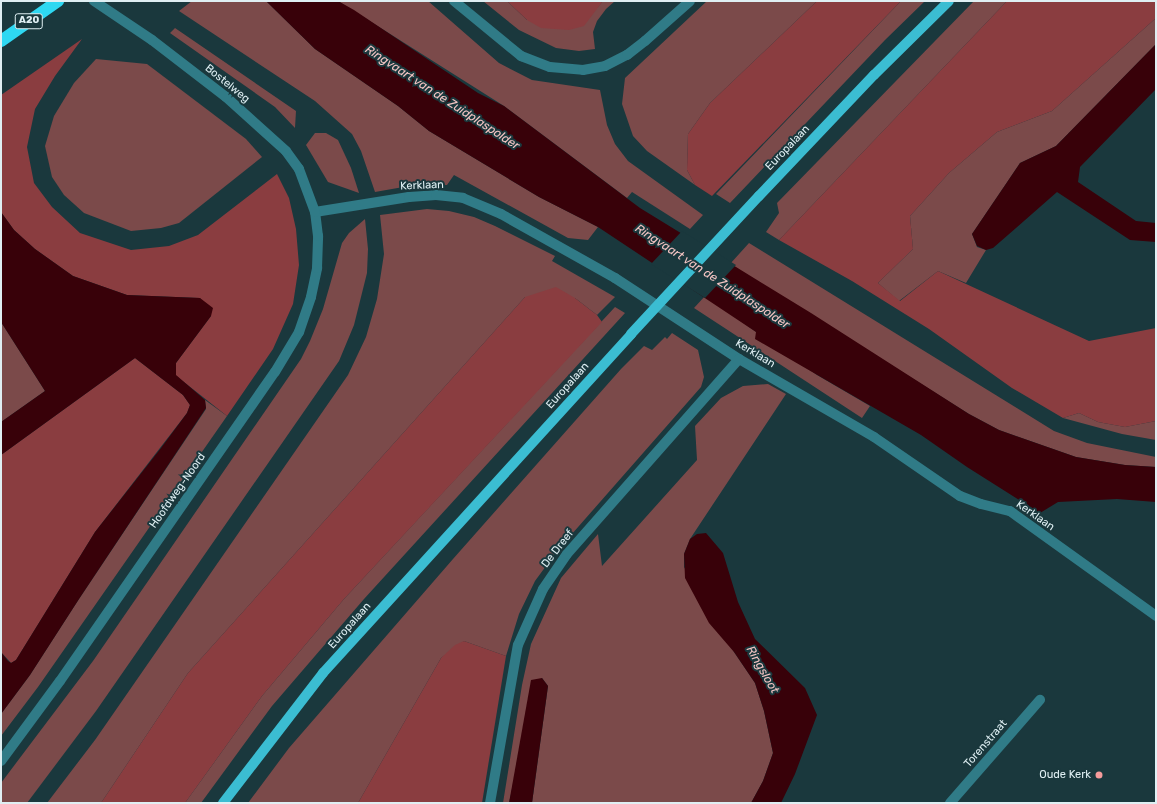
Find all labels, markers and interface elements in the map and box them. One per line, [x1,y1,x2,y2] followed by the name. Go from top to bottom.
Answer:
[14,13,44,29] road number: A20
[362,43,522,153] water label: Ringvaart van de Zuidplaspolder
[202,62,252,106] street label: Bostelweg
[763,123,813,173] street label: Europalaan
[400,179,444,193] street label: Kerklaan
[632,222,792,332] water label: Ringvaart van de Zuidplaspolder
[733,337,777,371] street label: Kerklaan
[544,360,592,412] street label: Europalaan
[147,451,209,531] street label: Hoofdweg-Noord
[1013,498,1057,534] street label: Kerklaan
[539,527,577,571] street label: De Dreef
[326,600,374,652] street label: Europalaan
[743,644,781,696] water label: Ringsloot
[962,717,1010,771] street label: Torenstraat
[1039,768,1091,782] place label: Oude Kerk
[1094,770,1104,780] marker: Oude Kerk

